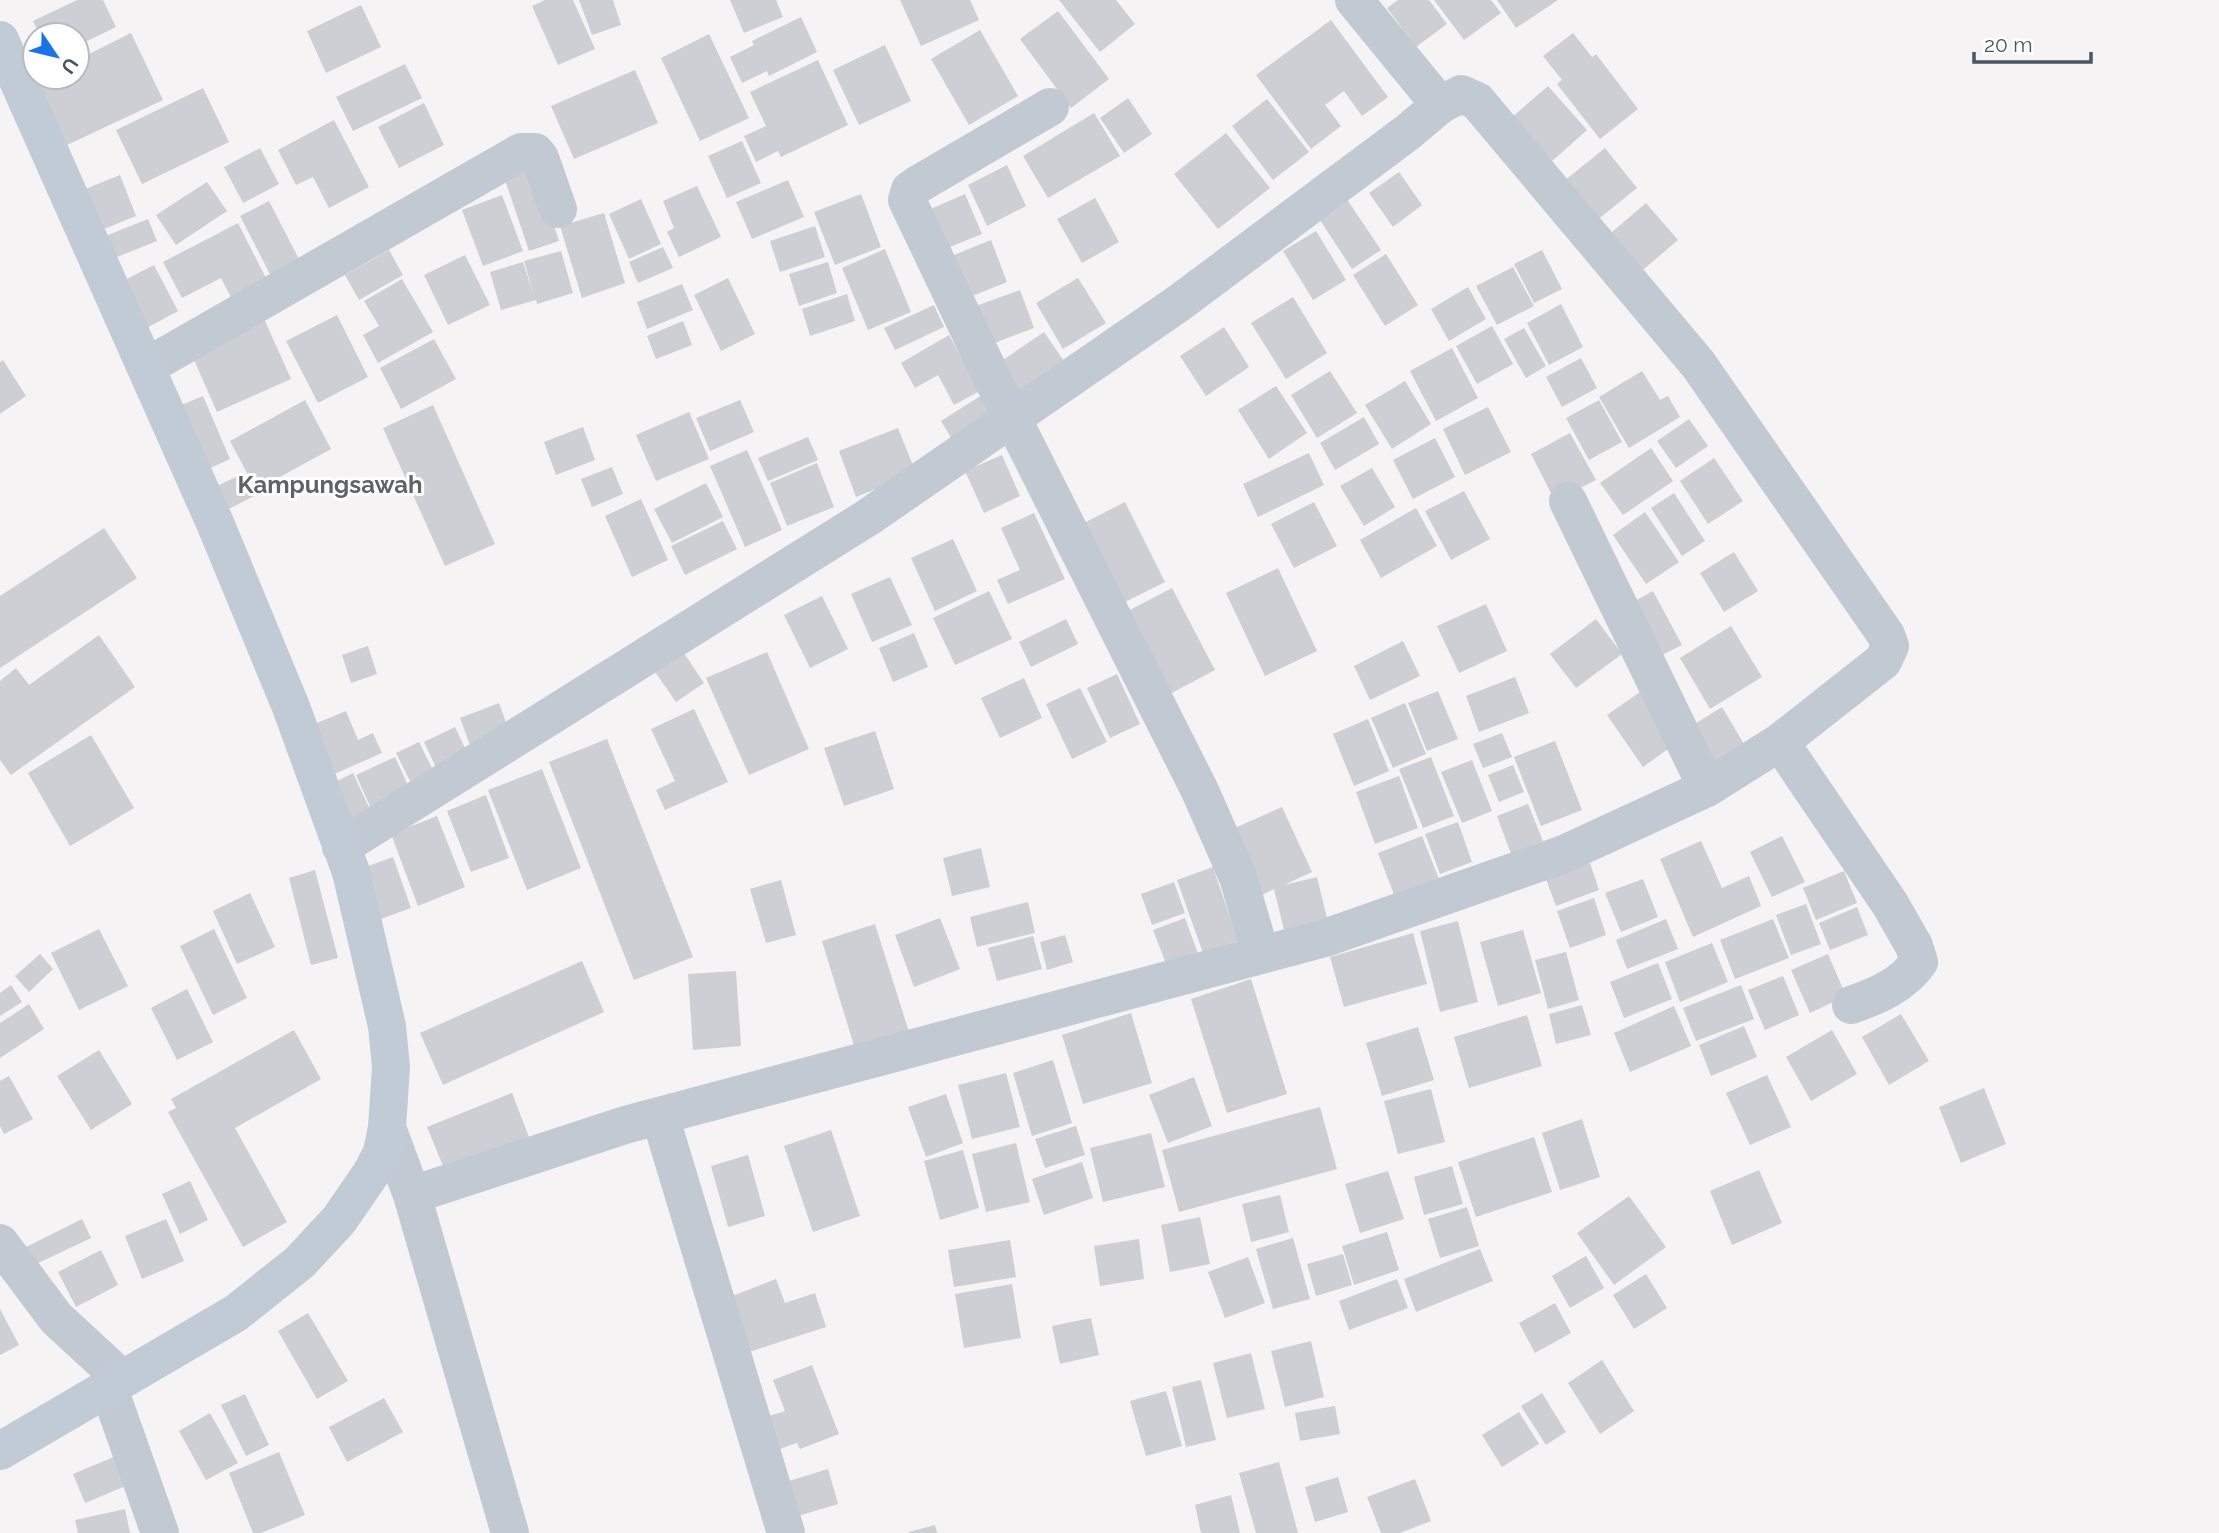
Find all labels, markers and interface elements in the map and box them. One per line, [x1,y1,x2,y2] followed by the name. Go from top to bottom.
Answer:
[21,21,91,91] north arrow
[1974,21,2091,65] scale bar
[1984,32,2032,57] text: 20 m
[57,54,83,78] text: U
[237,470,423,499] district label: Kampungsawah

